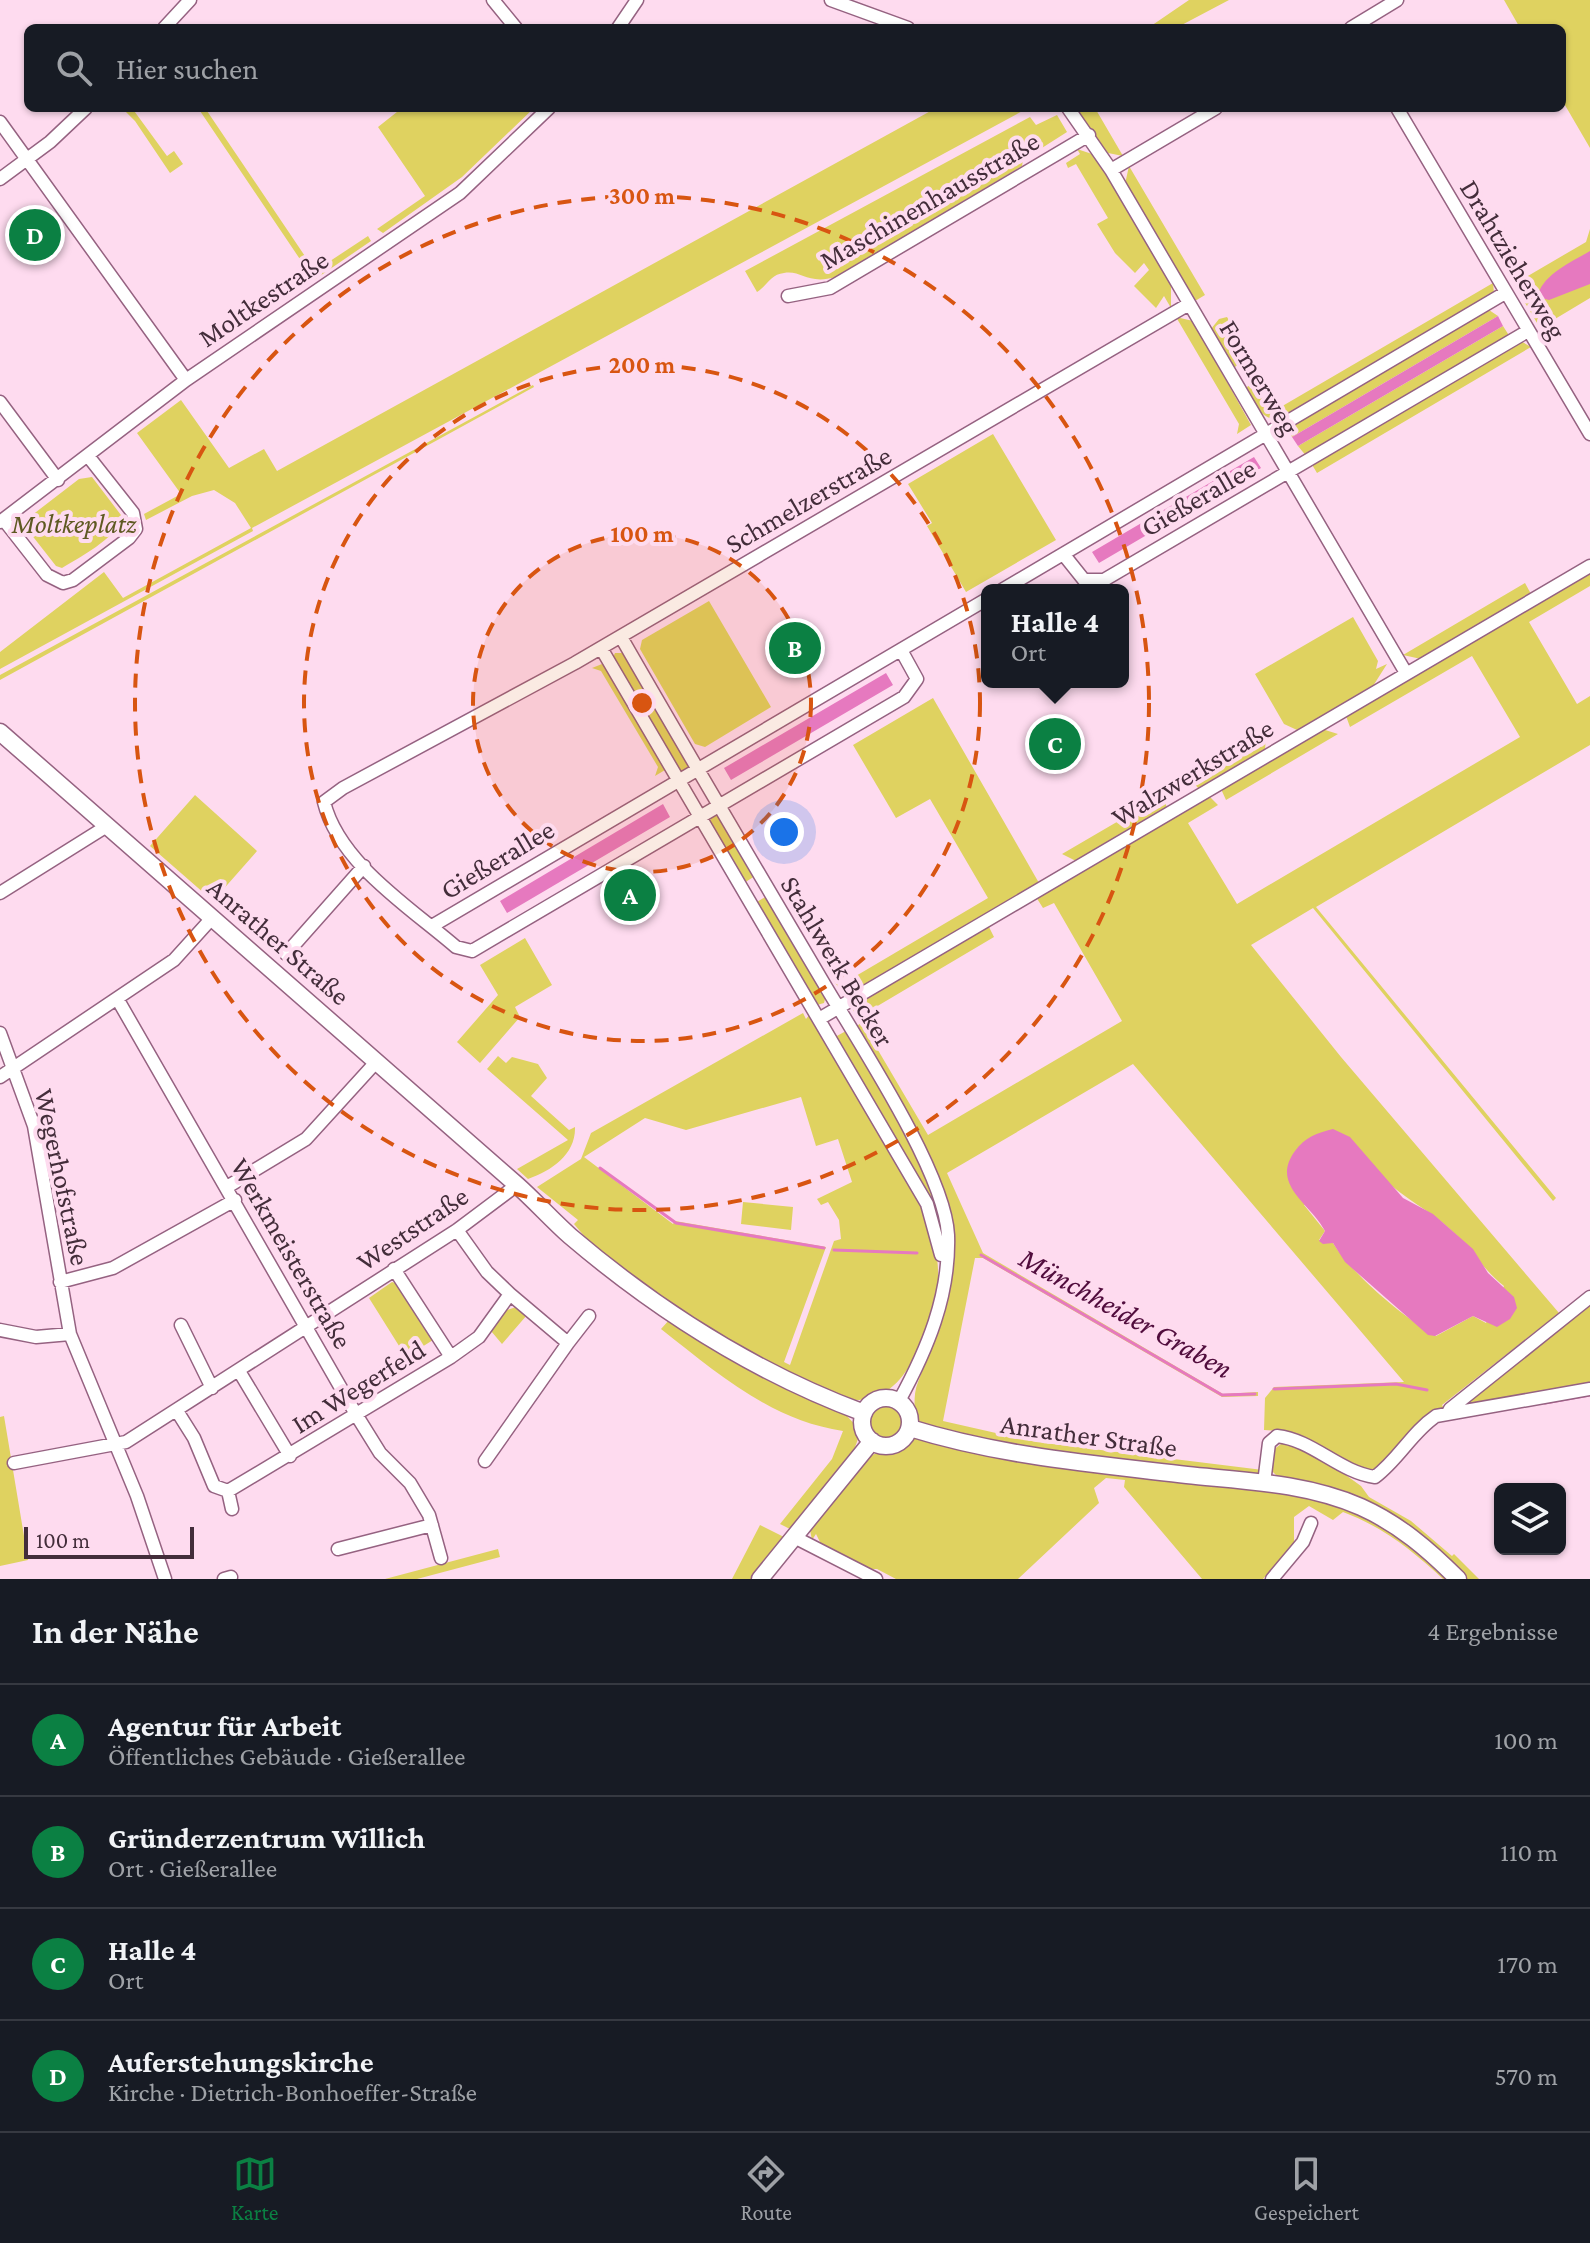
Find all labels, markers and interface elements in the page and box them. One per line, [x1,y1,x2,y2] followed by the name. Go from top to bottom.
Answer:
[24,24,1566,112] search box
[52,46,96,90] icon: search
[116,52,258,85] text: Hier suchen
[814,125,1044,276] street label: Maschinenhausstraße
[1454,174,1574,345] street label: Drahtzieherweg
[609,182,676,209] text: 300 m
[9,205,61,265] pin: D
[193,244,334,353] street label: Moltkestraße
[1213,314,1306,441] street label: Formerweg
[609,351,676,378] text: 200 m
[720,439,897,559] street label: Schmelzerstraße
[1136,452,1261,543] street label: Gießerallee
[10,508,137,539] park label: Moltkeplatz
[610,520,674,547] text: 100 m
[981,584,1129,688] popup
[1011,605,1099,638] text: Halle 4
[769,618,821,678] pin: B
[1011,638,1046,667] text: Ort
[628,689,656,717] centre of rings
[1106,712,1279,833] street label: Walzwerkstraße
[1029,714,1081,774] pin: C
[764,812,804,852] your location
[435,813,560,905] street label: Gießerallee
[604,865,656,925] pin: A
[775,870,901,1052] street label: Stahlwerk Becker
[201,871,356,1011] street label: Anrather Straße
[29,1086,96,1268] street label: Wegerhofstraße
[224,1153,359,1354] street label: Werkmeisterstraße
[351,1180,474,1277] street label: Weststraße
[1013,1240,1238,1385] water label: Münchheider Graben
[286,1333,431,1440] street label: Im Wegerfeld
[999,1408,1179,1463] street label: Anrather Straße
[1494,1483,1566,1555] map controls
[1494,1483,1566,1555] button: layers
[24,1523,194,1559] scale bar
[36,1528,90,1553] text: 100 m
[32,1613,199,1650] text: In der Nähe
[1427,1617,1558,1646] text: 4 Ergebnisse
[108,1709,341,1742] text: Agentur für Arbeit
[50,1726,66,1755] text: A
[1494,1726,1558,1755] text: 100 m
[108,1742,465,1771] text: Öffentliches Gebäude · Gießerallee
[108,1821,425,1854] text: Gründerzentrum Willich
[50,1838,66,1867] text: B
[1500,1838,1558,1867] text: 110 m
[108,1854,277,1883] text: Ort · Gießerallee
[108,1933,197,1966] text: Halle 4
[50,1950,66,1979] text: C
[1497,1950,1558,1979] text: 170 m
[108,1966,143,1995] text: Ort
[108,2045,374,2078] text: Auferstehungskirche
[49,2062,67,2091] text: D
[1494,2062,1558,2091] text: 570 m
[108,2078,477,2107] text: Kirche · Dietrich-Bonhoeffer-Straße
[231,2152,278,2225] tab: Karte
[741,2152,792,2225] tab: Route
[1254,2152,1359,2225] tab: Gespeichert

